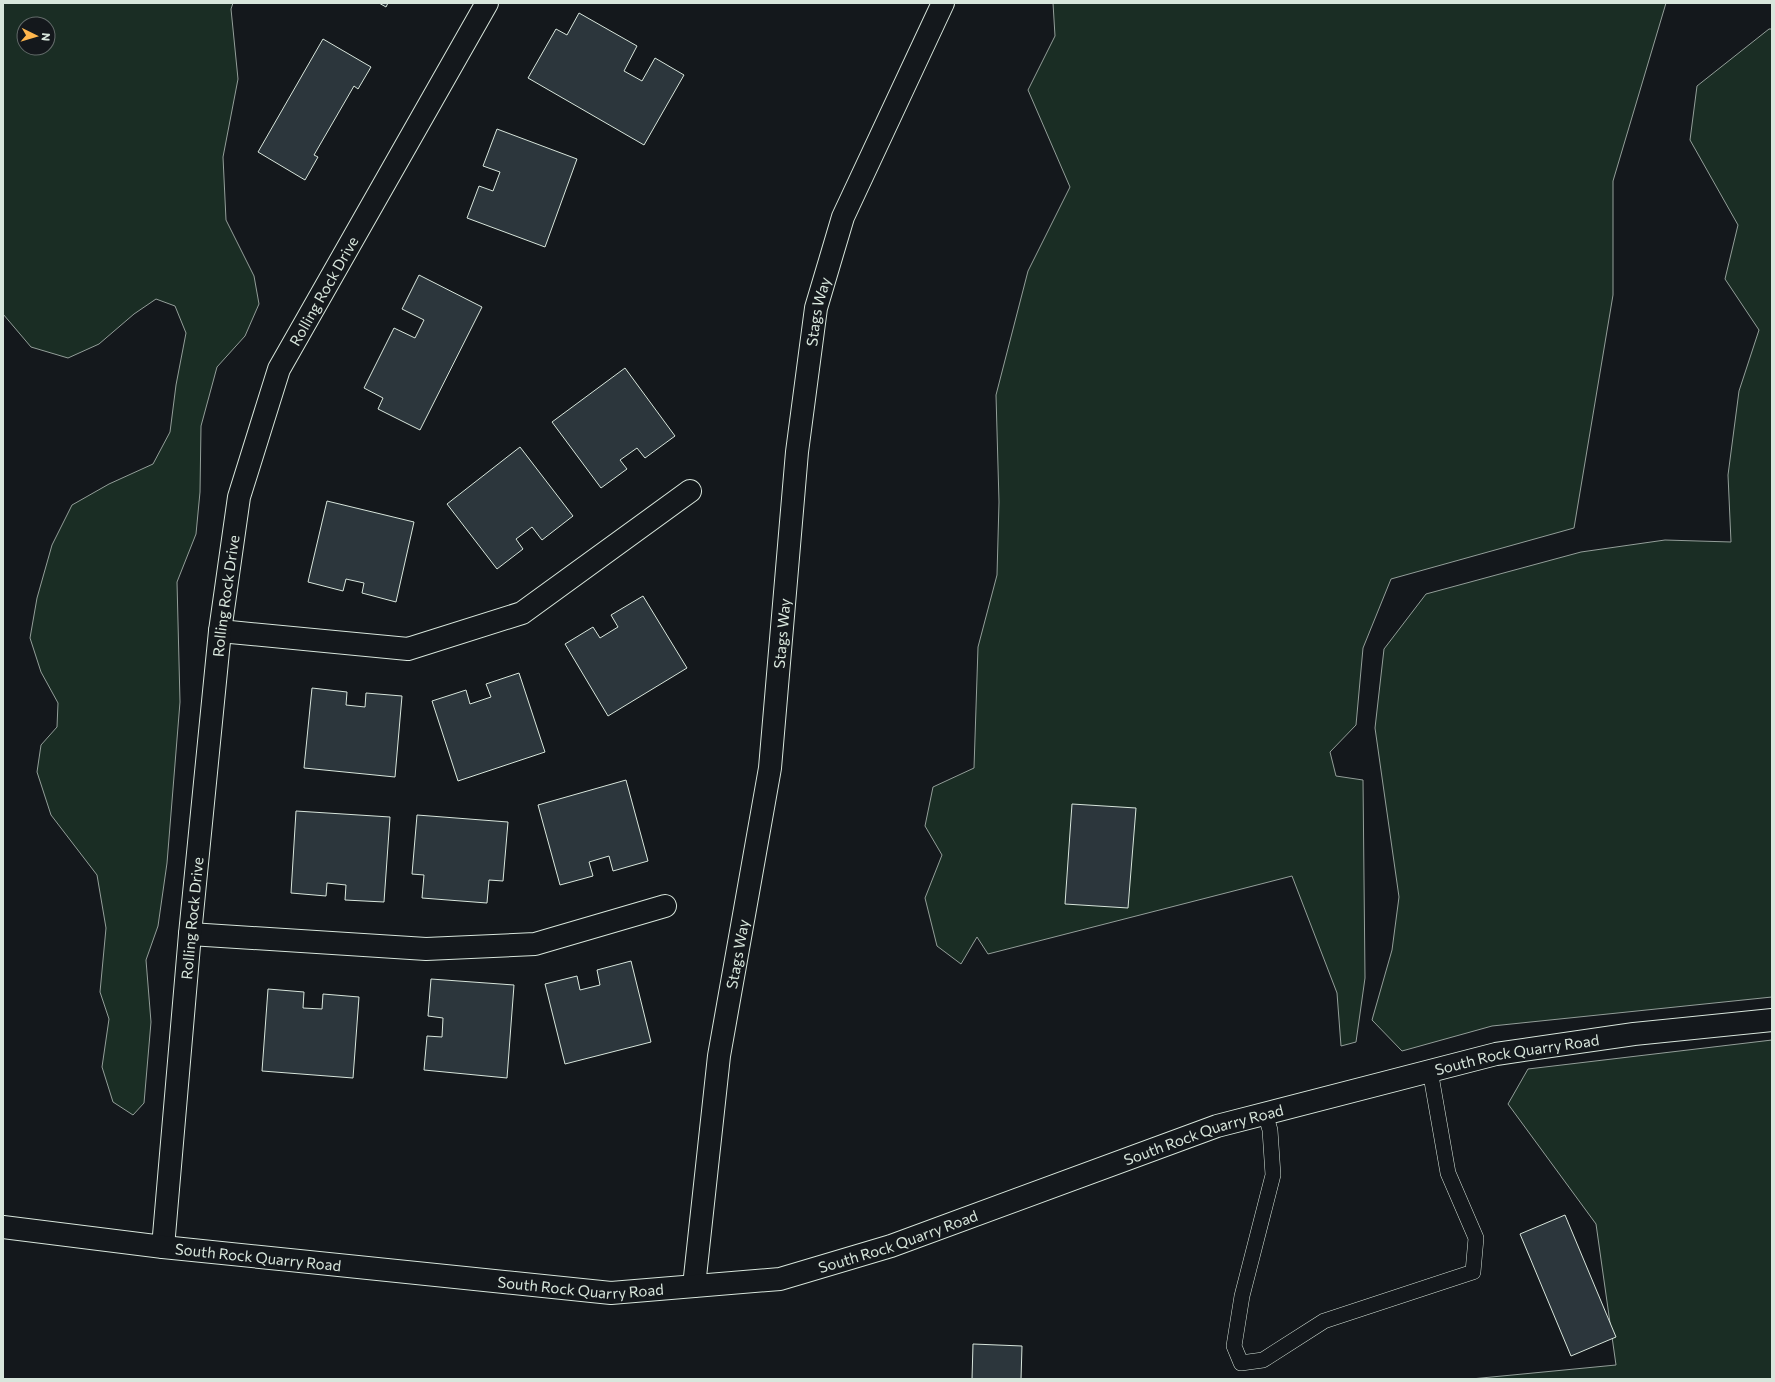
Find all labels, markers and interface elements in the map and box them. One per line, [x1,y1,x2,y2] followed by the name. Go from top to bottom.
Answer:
[16,16,56,56] north arrow
[40,32,53,42] text: N
[285,233,362,349] street label: Rolling Rock Drive
[802,275,834,347] street label: Stags Way
[208,534,243,658] street label: Rolling Rock Drive
[770,597,793,669] street label: Stags Way
[177,856,207,980] street label: Rolling Rock Drive
[722,917,752,990] street label: Stags Way
[1433,1030,1600,1078] street label: South Rock Quarry Road
[1121,1100,1285,1169] street label: South Rock Quarry Road
[816,1206,980,1276] street label: South Rock Quarry Road
[174,1239,342,1274] street label: South Rock Quarry Road
[497,1272,664,1302] street label: South Rock Quarry Road

